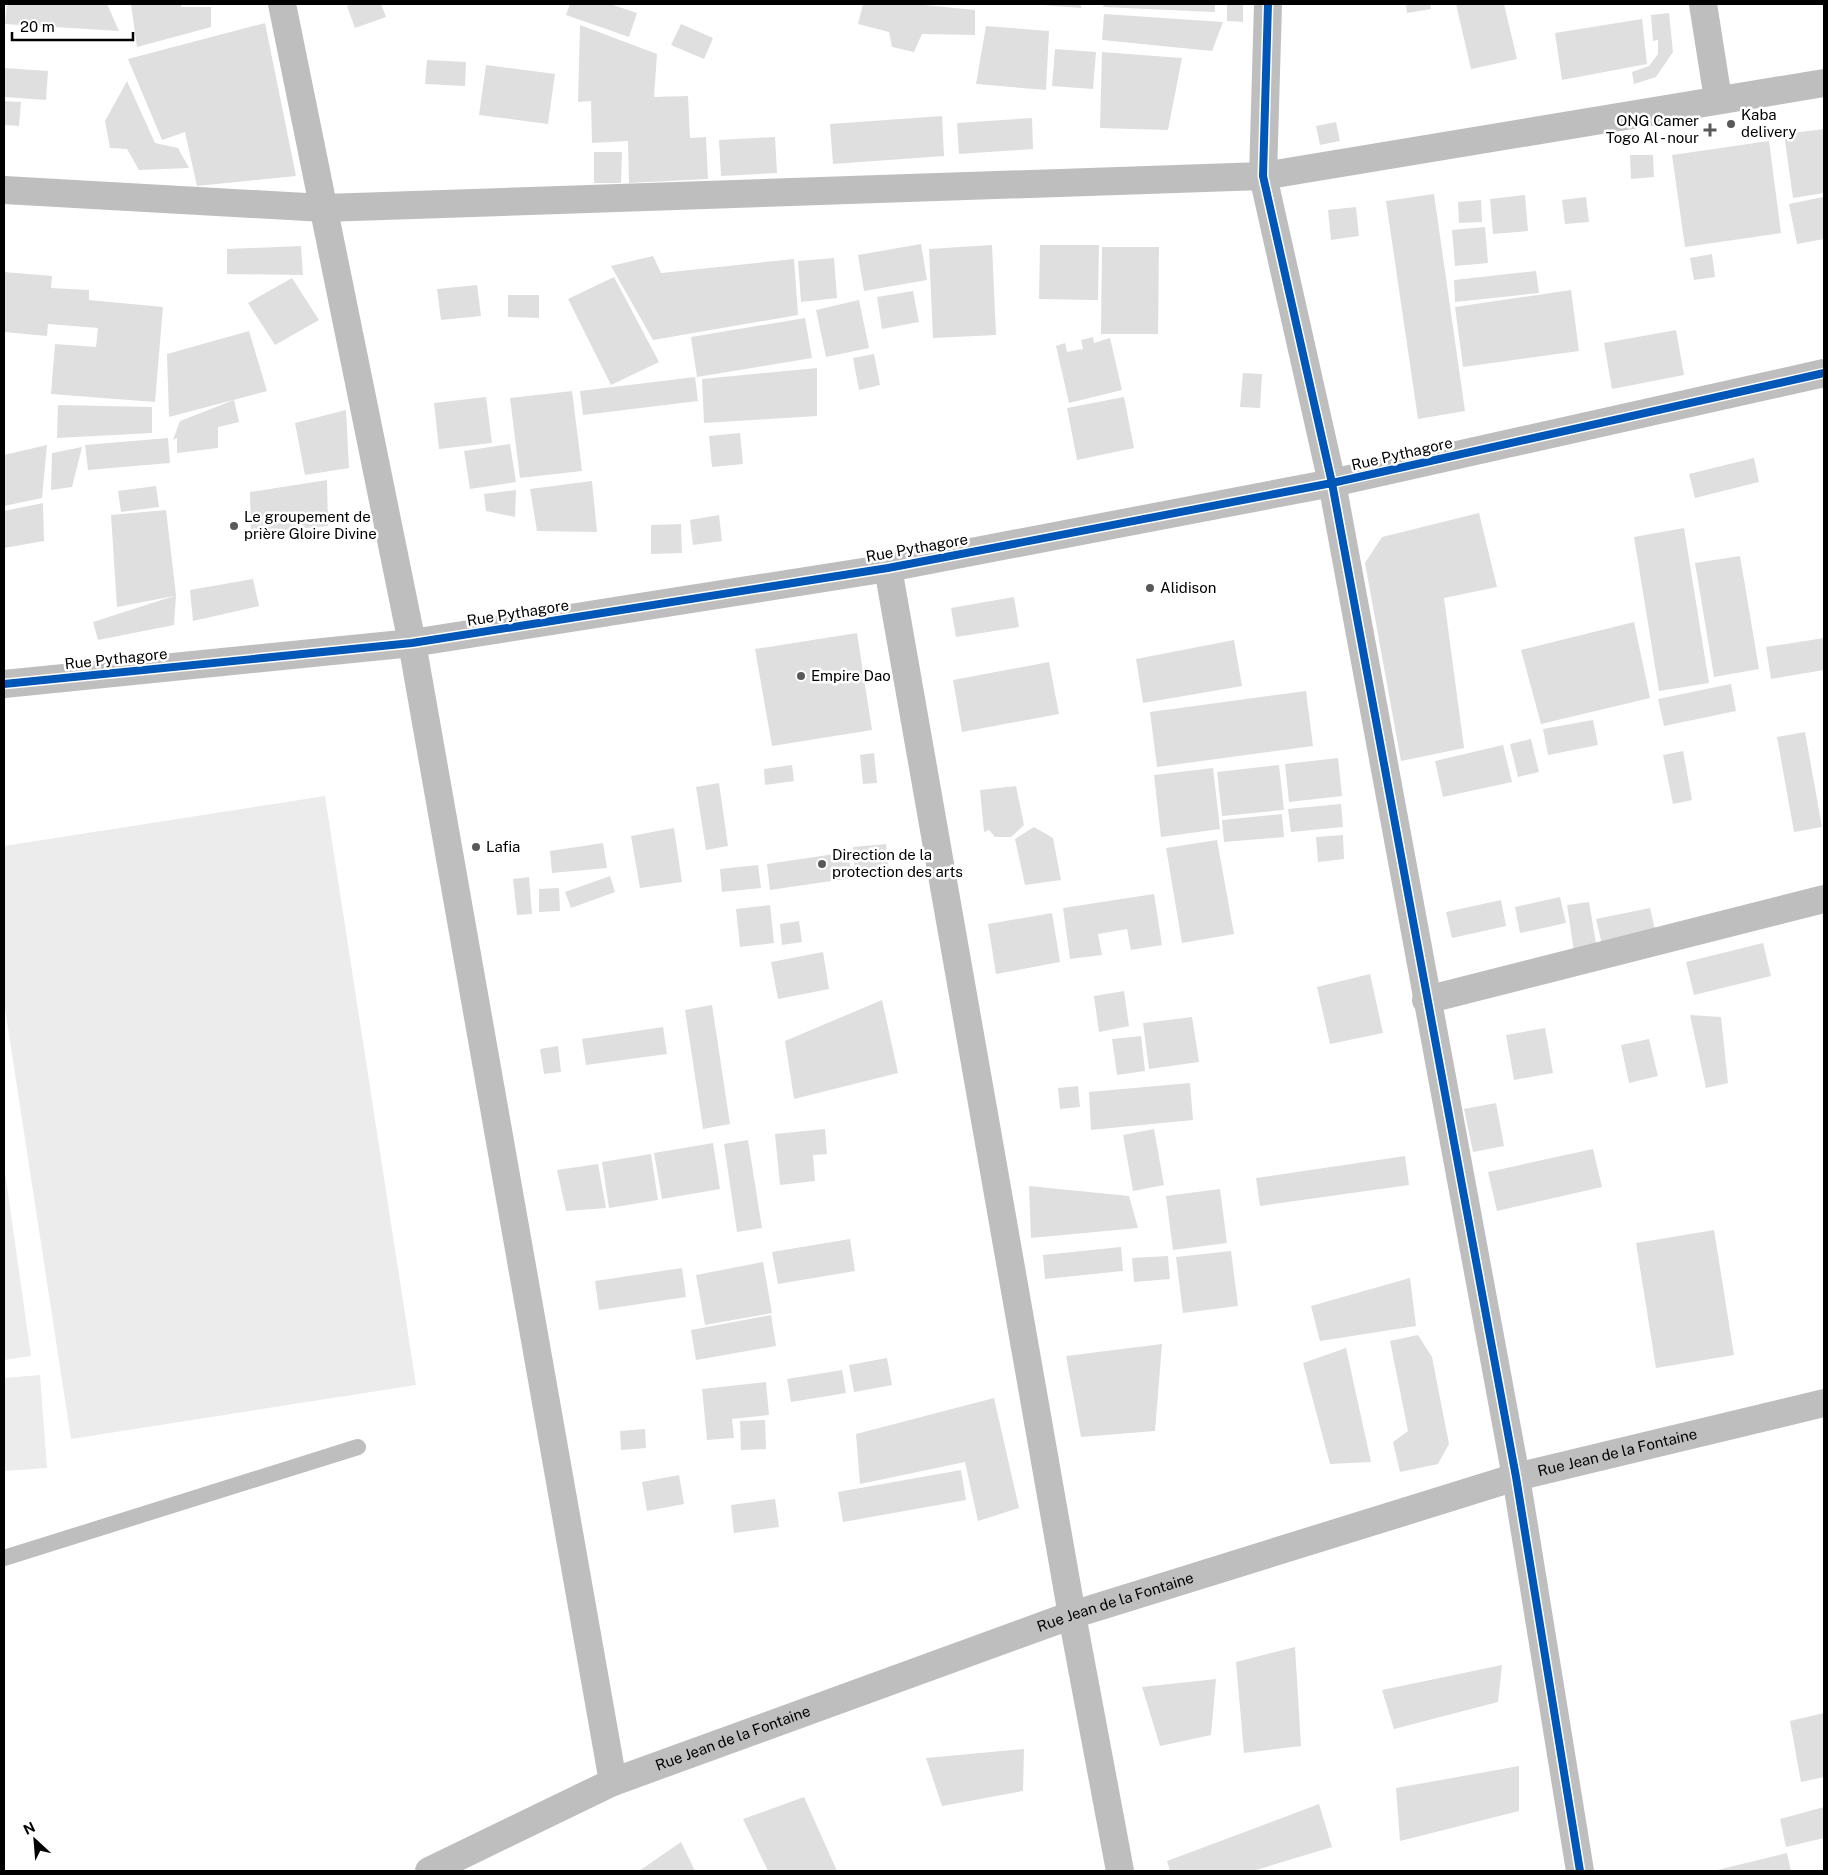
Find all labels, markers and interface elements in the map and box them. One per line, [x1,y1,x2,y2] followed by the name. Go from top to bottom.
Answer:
[12,10,134,42] scale bar
[20,18,55,35] text: 20 m
[1741,106,1797,140] place label: Kaba delivery
[1606,112,1699,146] place label: ONG Camer Togo Al - nour
[1725,118,1737,130] marker: Kaba delivery
[1703,123,1717,137] marker: ONG Camer Togo Al - nour
[1350,434,1454,473] street label: Rue Pythagore
[244,508,377,542] place label: Le groupement de prière Gloire Divine
[228,520,240,532] marker: Le groupement de prière Gloire Divine
[865,530,969,565] street label: Rue Pythagore
[1160,579,1216,596] place label: Alidison
[1144,582,1156,594] marker: Alidison
[466,596,570,629] street label: Rue Pythagore
[64,645,168,672] street label: Rue Pythagore
[811,667,891,684] place label: Empire Dao
[795,670,807,682] marker: Empire Dao
[486,838,520,855] place label: Lafia
[470,841,482,853] marker: Lafia
[832,846,963,880] place label: Direction de la protection des arts
[816,858,828,870] marker: Direction de la protection des arts
[1536,1425,1699,1480] street label: Rue Jean de la Fontaine
[1035,1569,1196,1635] street label: Rue Jean de la Fontaine
[653,1702,812,1774] street label: Rue Jean de la Fontaine
[10,1815,60,1865] north arrow
[21,1819,38,1838] text: N

